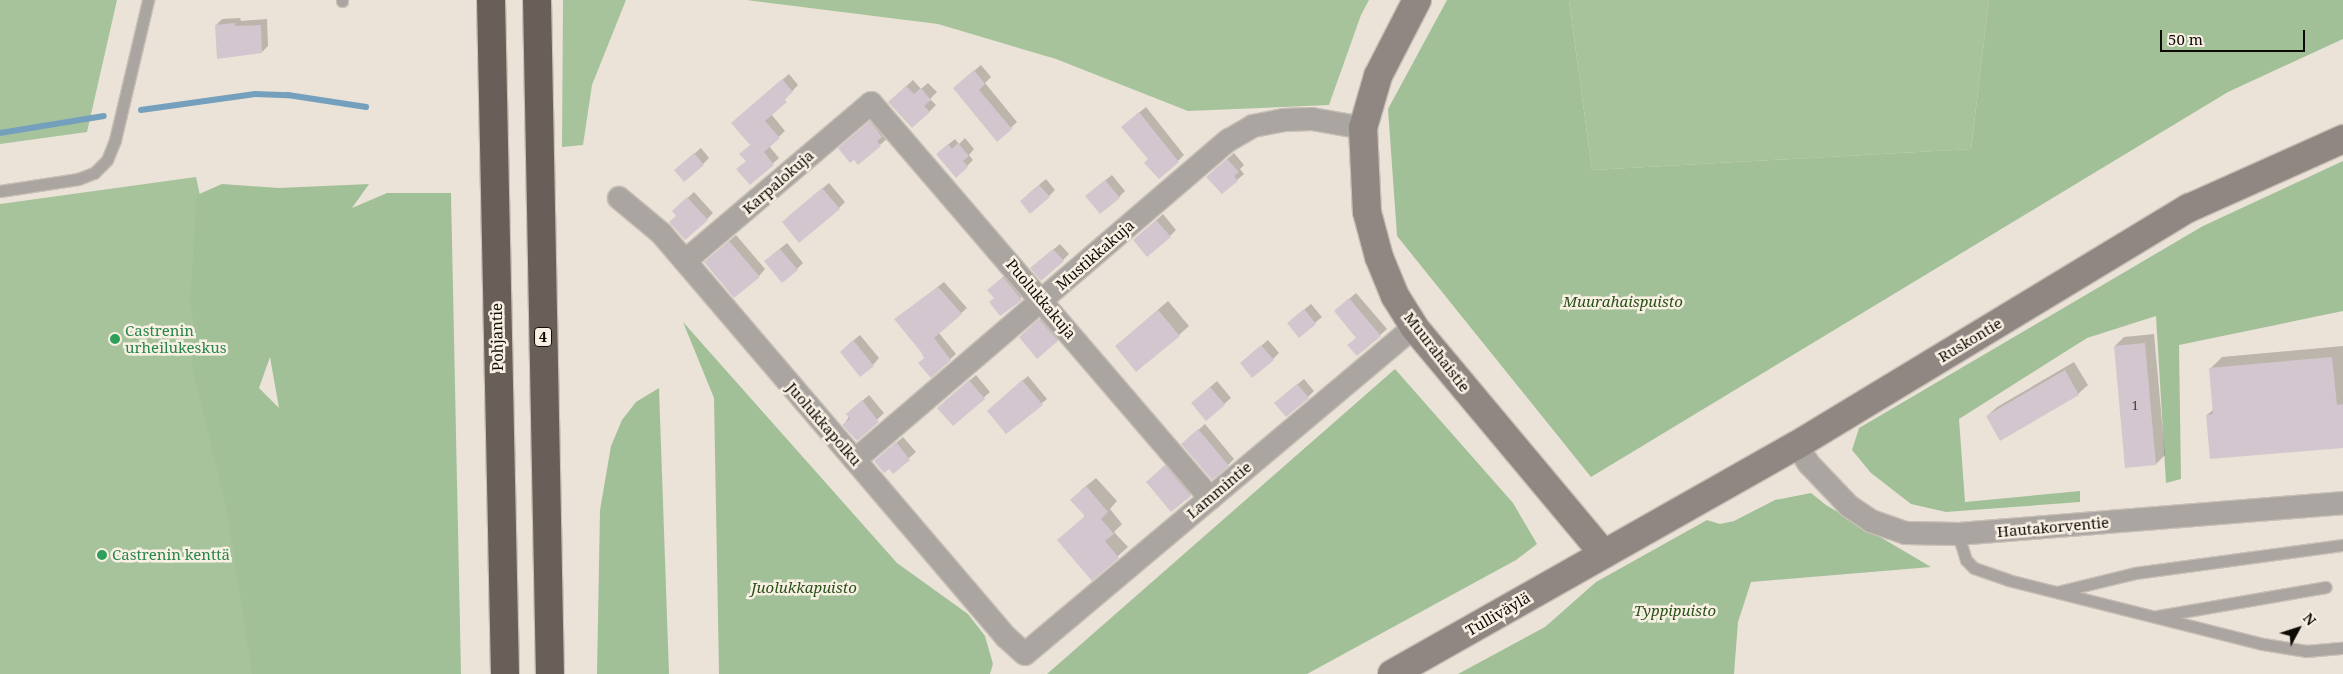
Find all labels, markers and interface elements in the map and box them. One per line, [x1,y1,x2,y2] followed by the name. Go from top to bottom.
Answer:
[2163,20,2308,52] scale bar
[2168,29,2203,49] text: 50 m
[739,146,817,218] street label: Karpalokuja
[1052,216,1138,294] street label: Mustikkakuja
[1002,255,1080,343] street label: Puolukkakuja
[1563,293,1683,311] park label: Muurahaispuisto
[487,303,507,371] street label: Pohjantie
[1400,309,1474,395] street label: Muurahaistie
[1935,314,2005,366] street label: Ruskontie
[125,321,226,356] place label: Castrenin urheilukeskus
[533,326,553,348] road number: 4
[109,333,121,345] marker: Castrenin urheilukeskus
[783,379,865,469] street label: Juolukkapolku
[2132,399,2138,413] house number: 1
[1183,458,1255,522] street label: Lammintie
[1996,513,2110,541] street label: Hautakorventie
[112,546,230,564] place label: Castrenin kenttä
[96,549,108,561] marker: Castrenin kenttä
[751,579,857,597] park label: Juolukkapuisto
[1463,588,1533,640] street label: Tulliväylä
[1634,602,1716,620] park label: Typpipuisto
[2273,604,2323,654] north arrow
[2299,609,2321,629] text: N

